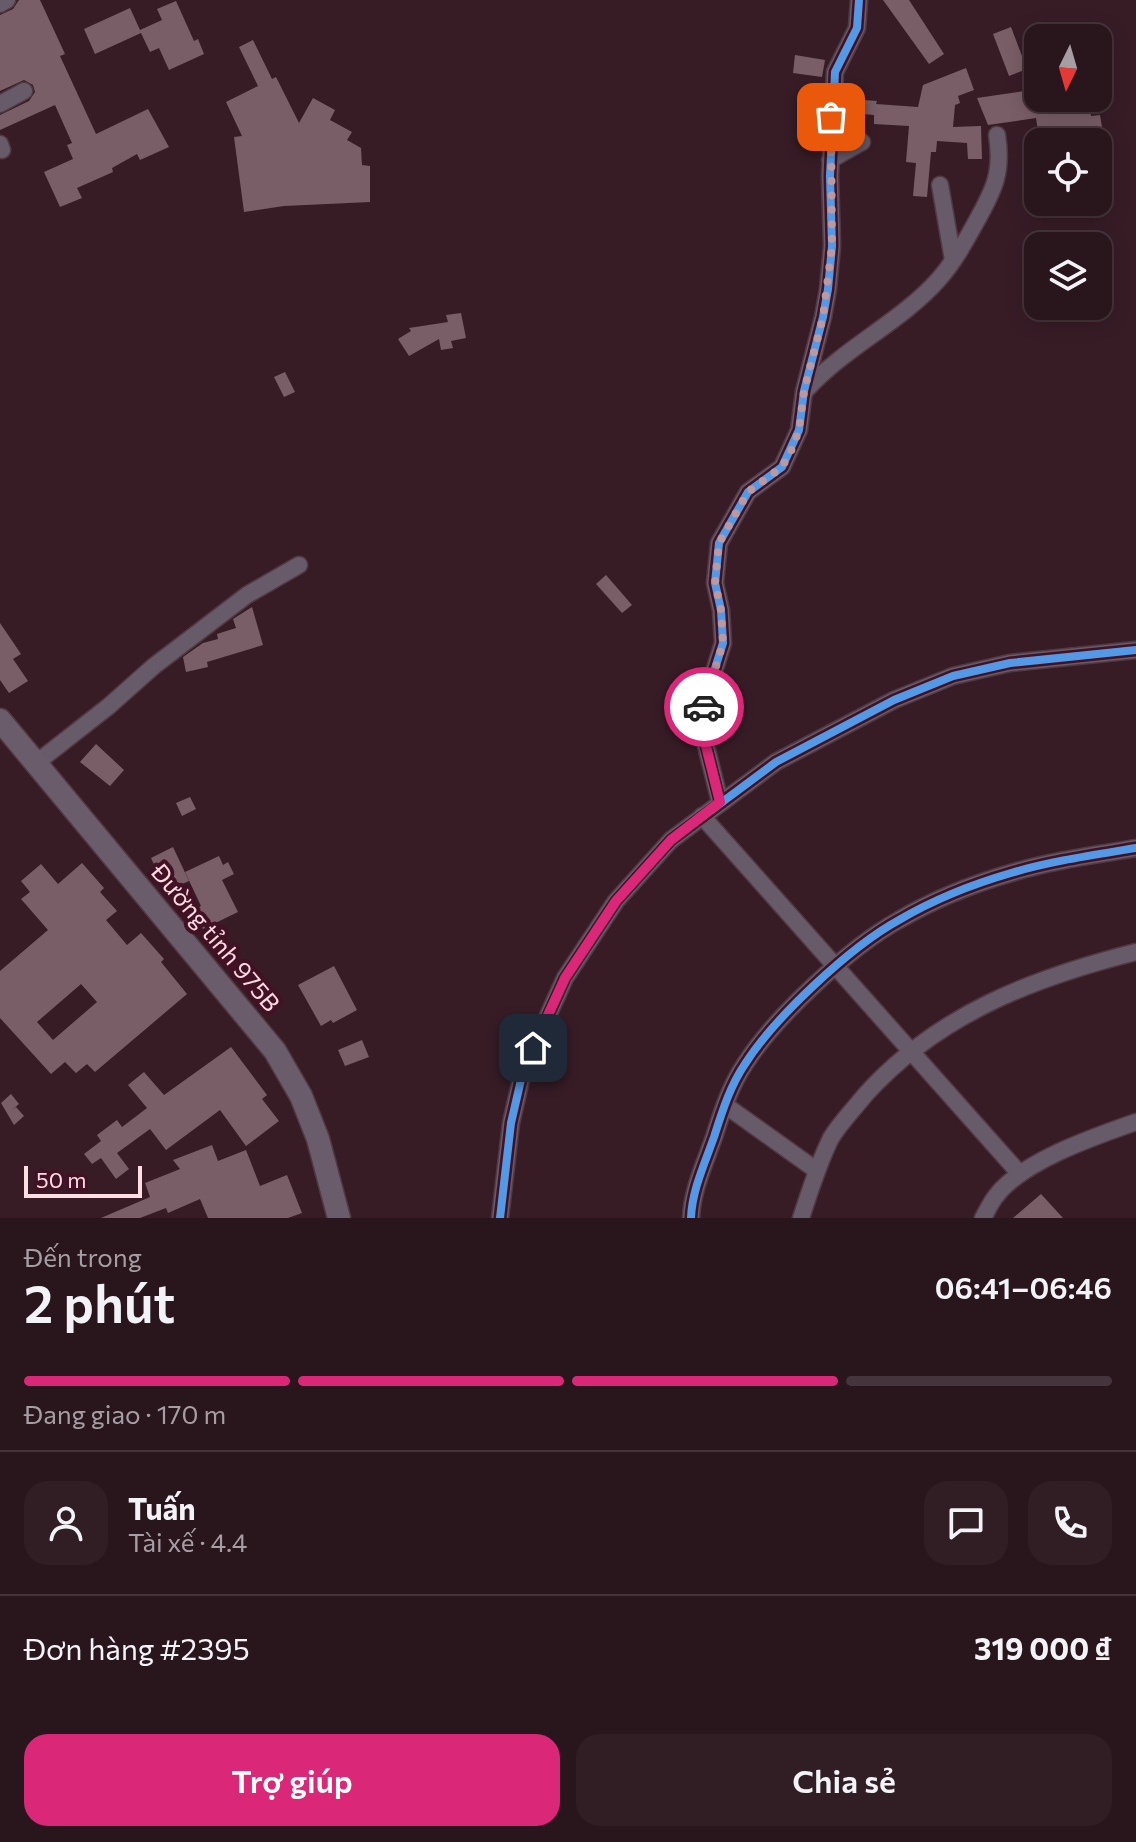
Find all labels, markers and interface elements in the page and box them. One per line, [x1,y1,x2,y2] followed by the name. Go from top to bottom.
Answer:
[1024,24,1112,112] north arrow
[1024,24,1112,320] map controls
[797,83,865,151] pin
[809,95,853,139] icon: bag
[1024,128,1112,216] button: locate
[1024,232,1112,320] button: layers
[664,667,744,747] courier
[682,685,726,729] icon: car
[145,857,286,1017] street label: Đường tỉnh 975B
[499,1014,567,1082] pin
[511,1026,555,1070] icon: home
[24,1162,142,1198] scale bar
[36,1166,86,1193] text: 50 m
[24,1241,142,1272] text: Đến trong
[935,1268,1112,1305] text: 06:41–06:46
[24,1270,175,1334] text: 2 phút
[24,1398,226,1429] text: Đang giao · 170 m
[24,1481,108,1565] button: person
[924,1481,1008,1565] button: chat
[1028,1481,1112,1565] button: phone
[128,1489,196,1526] text: Tuấn
[128,1526,247,1557] text: Tài xế · 4.4
[24,1629,250,1666] text: Đơn hàng #2395
[974,1629,1112,1666] text: 319 000 ₫
[24,1734,560,1826] button: Trợ giúp
[576,1734,1112,1826] button: Chia sẻ

